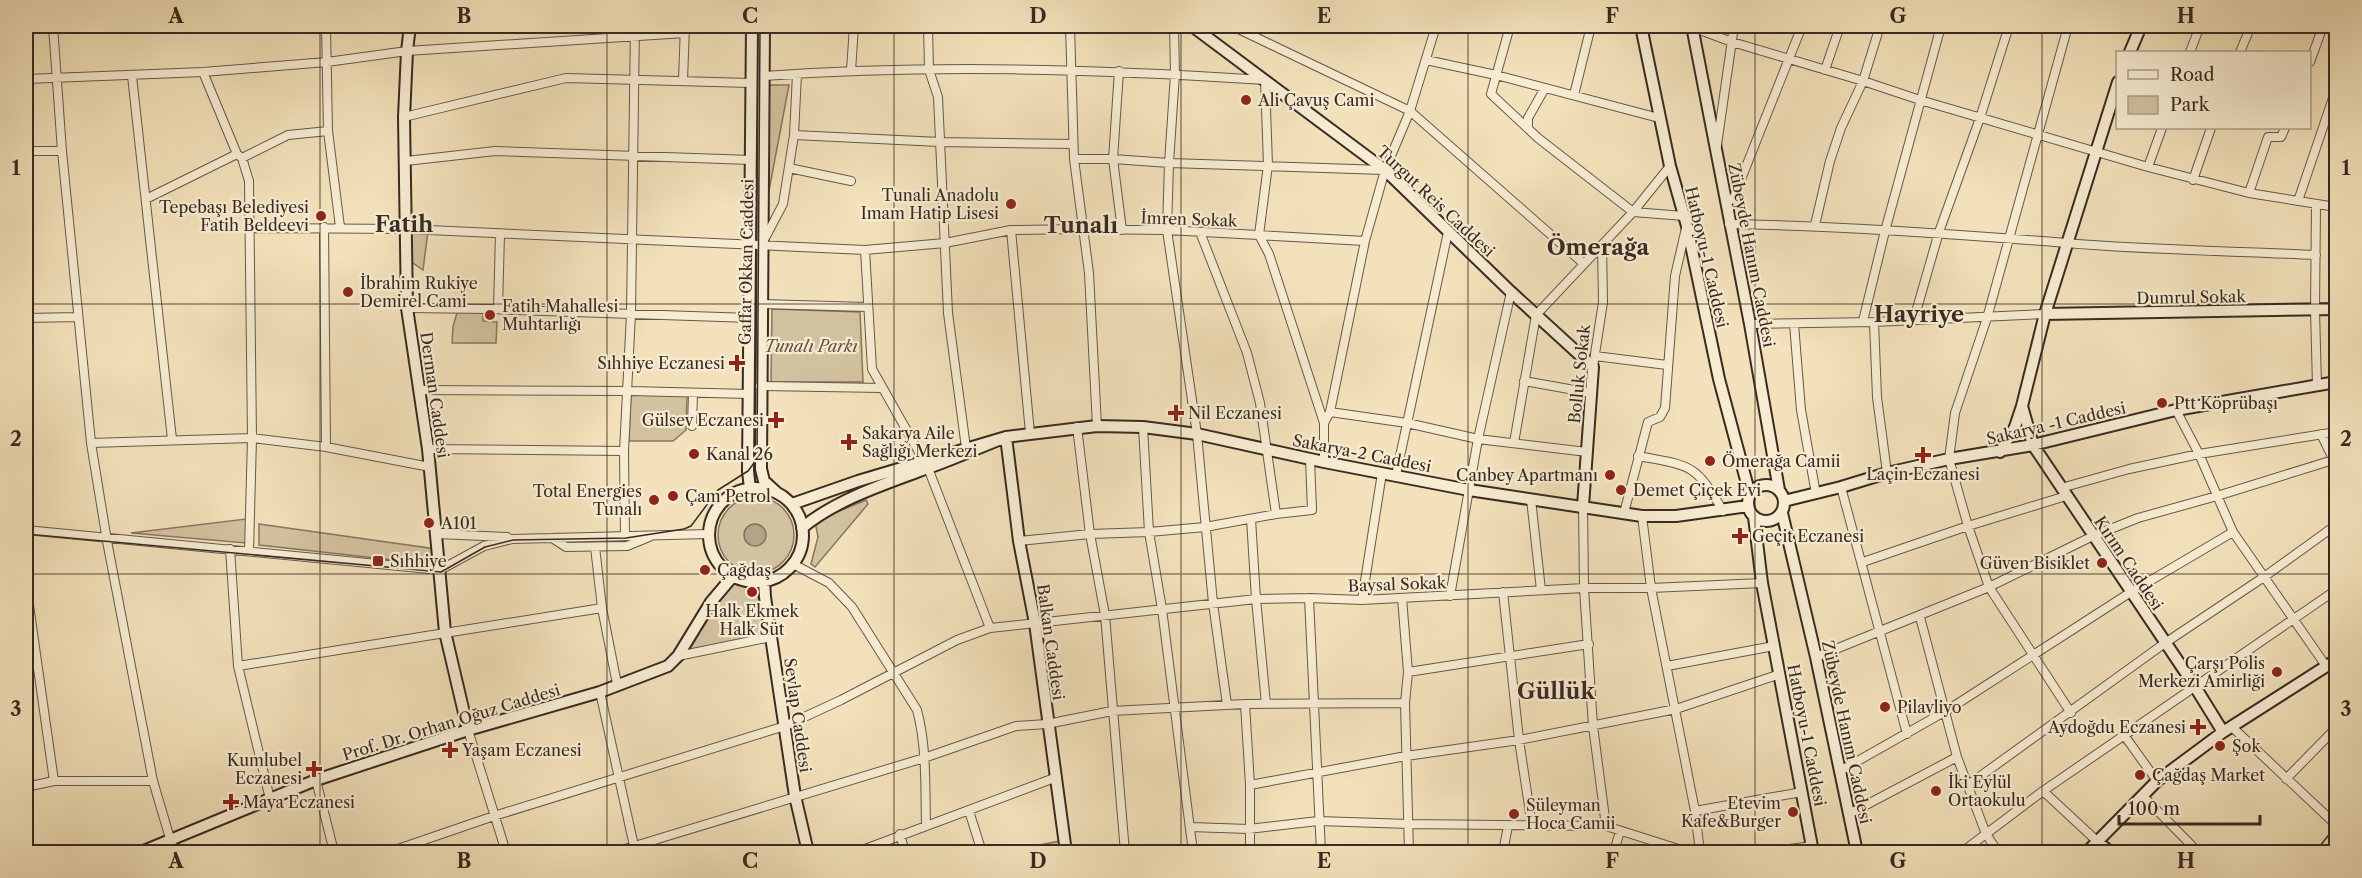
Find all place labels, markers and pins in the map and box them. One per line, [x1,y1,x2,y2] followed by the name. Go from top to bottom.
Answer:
[1257,90,1375,110] place label: Ali Çavuş Cami
[1239,93,1253,107] marker: Ali Çavuş Cami
[861,185,999,223] place label: Tunali Anadolu Imam Hatip Lisesi
[159,197,309,235] place label: Tepebaşı Belediyesi Fatih Beldeevi
[1004,197,1018,211] marker: Tunali Anadolu Imam Hatip Lisesi
[314,209,328,223] marker: Tepebaşı Belediyesi Fatih Beldeevi
[360,273,478,311] place label: İbrahim Rukiye Demirel Cami
[341,285,355,299] marker: İbrahim Rukiye Demirel Cami
[502,296,618,334] place label: Fatih Mahallesi Muhtarlığı
[483,308,497,322] marker: Fatih Mahallesi Muhtarlığı
[597,353,725,373] place label: Sıhhiye Eczanesi
[730,356,744,370] marker: Sıhhiye Eczanesi
[2174,393,2278,413] place label: Ptt Köprübaşı
[2155,396,2169,410] marker: Ptt Köprübaşı
[1188,403,1282,423] place label: Nil Eczanesi
[1169,406,1183,420] marker: Nil Eczanesi
[642,410,764,430] place label: Gülsev Eczanesi
[769,413,783,427] marker: Gülsev Eczanesi
[862,423,978,461] place label: Sakarya Aile Sağlığı Merkezi
[840,433,858,451] marker: Sakarya Aile Sağlığı Merkezi
[706,444,773,464] place label: Kanal 26
[687,447,701,461] marker: Kanal 26
[1916,448,1930,462] marker: Laçin Eczanesi
[1722,451,1841,471] place label: Ömerağa Camii
[1703,454,1717,468] marker: Ömerağa Camii
[1866,464,1980,484] place label: Laçin Eczanesi
[1456,465,1598,485] place label: Canbey Apartmanı
[1603,468,1617,482] marker: Canbey Apartmanı
[1633,480,1761,500] place label: Demet Çiçek Evi
[533,481,642,519] place label: Total Energies Tunalı
[1614,483,1628,497] marker: Demet Çiçek Evi
[685,486,771,506] place label: Çam Petrol
[666,489,680,503] marker: Çam Petrol
[647,493,661,507] marker: Total Energies Tunalı
[440,513,477,533] place label: A101
[422,516,436,530] marker: A101
[1752,526,1864,546] place label: Geçit Eczanesi
[1733,529,1747,543] marker: Geçit Eczanesi
[390,551,447,571] place label: Sıhhiye
[1980,553,2090,573] place label: Güven Bisiklet
[371,554,385,568] marker: Sıhhiye
[2095,556,2109,570] marker: Güven Bisiklet
[717,560,771,580] place label: Çağdaş
[698,563,712,577] marker: Çağdaş
[745,585,759,599] marker: Halk Ekmek Halk Süt
[705,601,799,639] place label: Halk Ekmek Halk Süt
[2138,653,2265,691] place label: Çarşı Polis Merkezi Amirliği
[2270,665,2284,679] marker: Çarşı Polis Merkezi Amirliği
[1897,697,1962,717] place label: Pilavliyo
[1878,700,1892,714] marker: Pilavliyo
[2047,717,2186,737] place label: Aydoğdu Eczanesi
[2191,720,2205,734] marker: Aydoğdu Eczanesi
[2232,736,2261,756] place label: Şok
[2213,739,2227,753] marker: Şok
[461,740,582,760] place label: Yaşam Eczanesi
[443,743,457,757] marker: Yaşam Eczanesi
[227,750,302,788] place label: Kumlubel Eczanesi
[307,762,321,776] marker: Kumlubel Eczanesi
[2152,765,2265,785] place label: Çağdaş Market
[2133,768,2147,782] marker: Çağdaş Market
[1948,772,2026,810] place label: İki Eylül Ortaokulu
[1929,784,1943,798] marker: İki Eylül Ortaokulu
[243,792,355,812] place label: Maya Eczanesi
[1681,793,1781,831] place label: Etevim Kafe&Burger
[224,795,238,809] marker: Maya Eczanesi
[1526,795,1616,833] place label: Süleyman Hoca Camii
[1786,805,1800,819] marker: Etevim Kafe&Burger
[1507,807,1521,821] marker: Süleyman Hoca Camii

